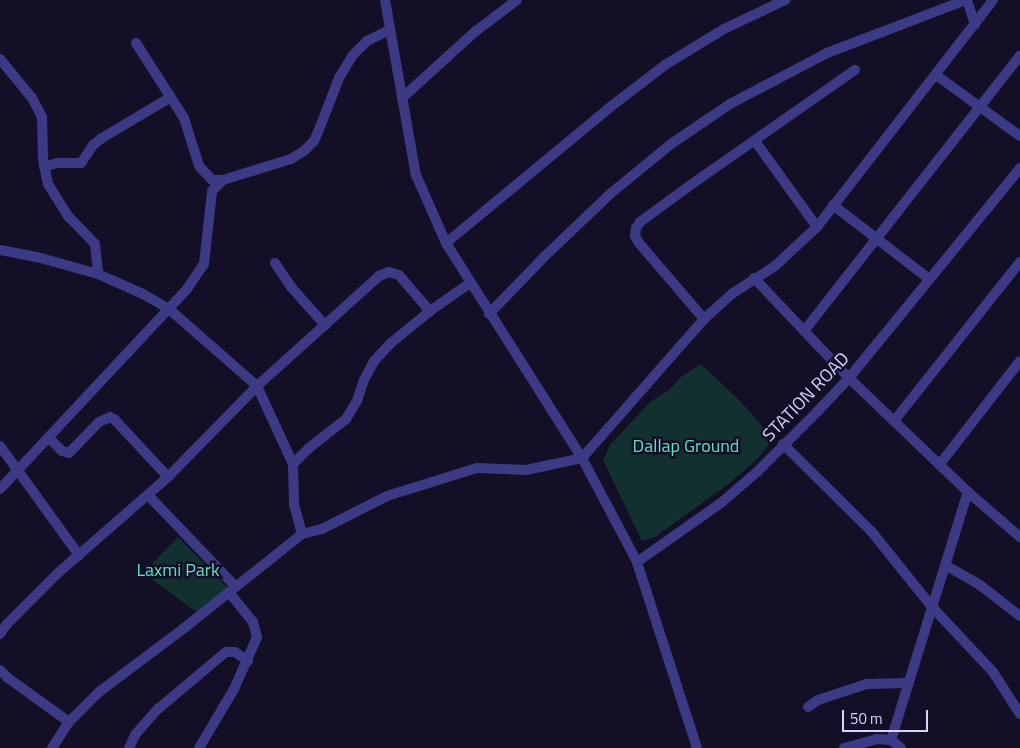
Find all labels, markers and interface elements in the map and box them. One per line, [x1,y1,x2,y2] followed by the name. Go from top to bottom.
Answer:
[758,348,854,446] street label: STATION ROAD
[633,435,739,457] park label: Dallap Ground
[136,559,220,581] park label: Laxmi Park
[845,700,931,732] scale bar
[850,707,883,730] text: 50 m

